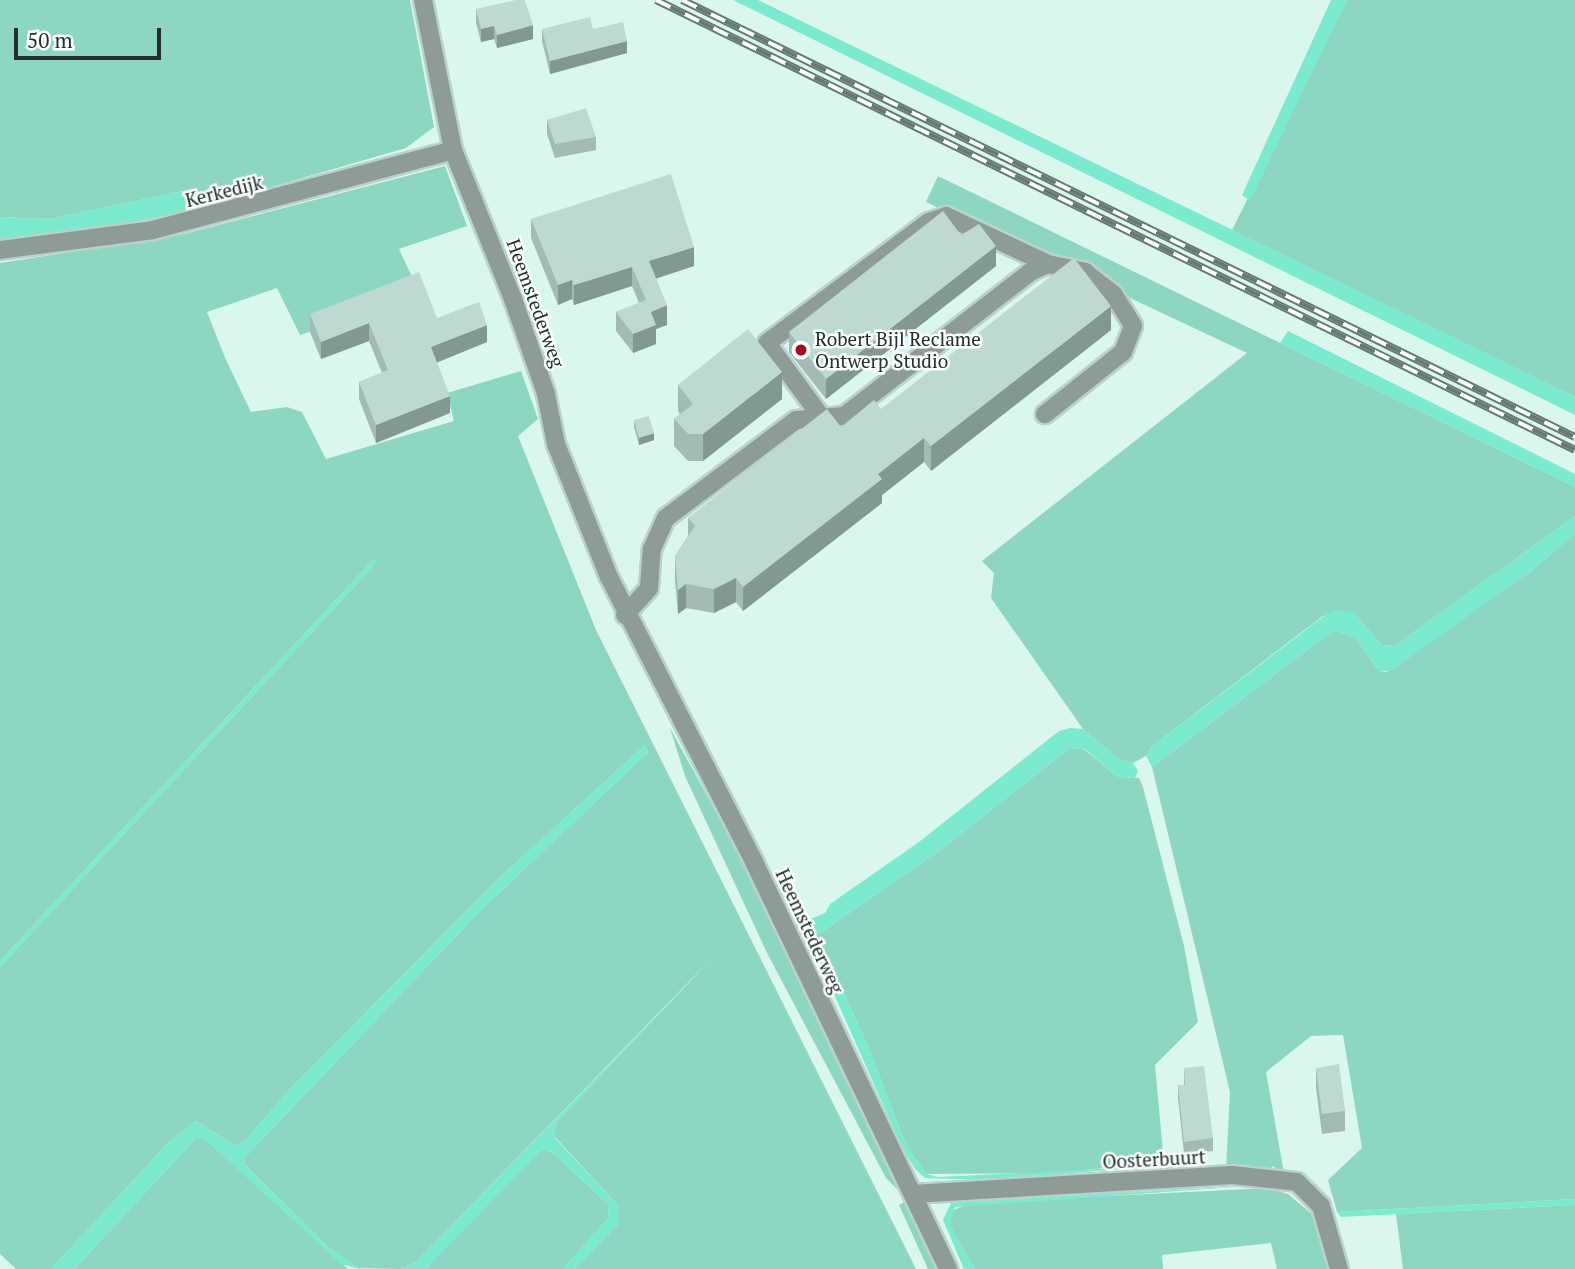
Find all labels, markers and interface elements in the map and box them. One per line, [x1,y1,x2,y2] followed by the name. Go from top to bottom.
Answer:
[18,14,164,58] scale bar
[27,26,73,54] text: 50 m
[183,170,265,212] street label: Kerkedijk
[502,236,570,370] street label: Heemstederweg
[815,328,981,372] place label: Robert Bijl Reclame Ontwerp Studio
[793,342,809,358] marker: Robert Bijl Reclame Ontwerp Studio
[771,865,849,997] street label: Heemstederweg
[1102,1145,1206,1173] street label: Oosterbuurt

